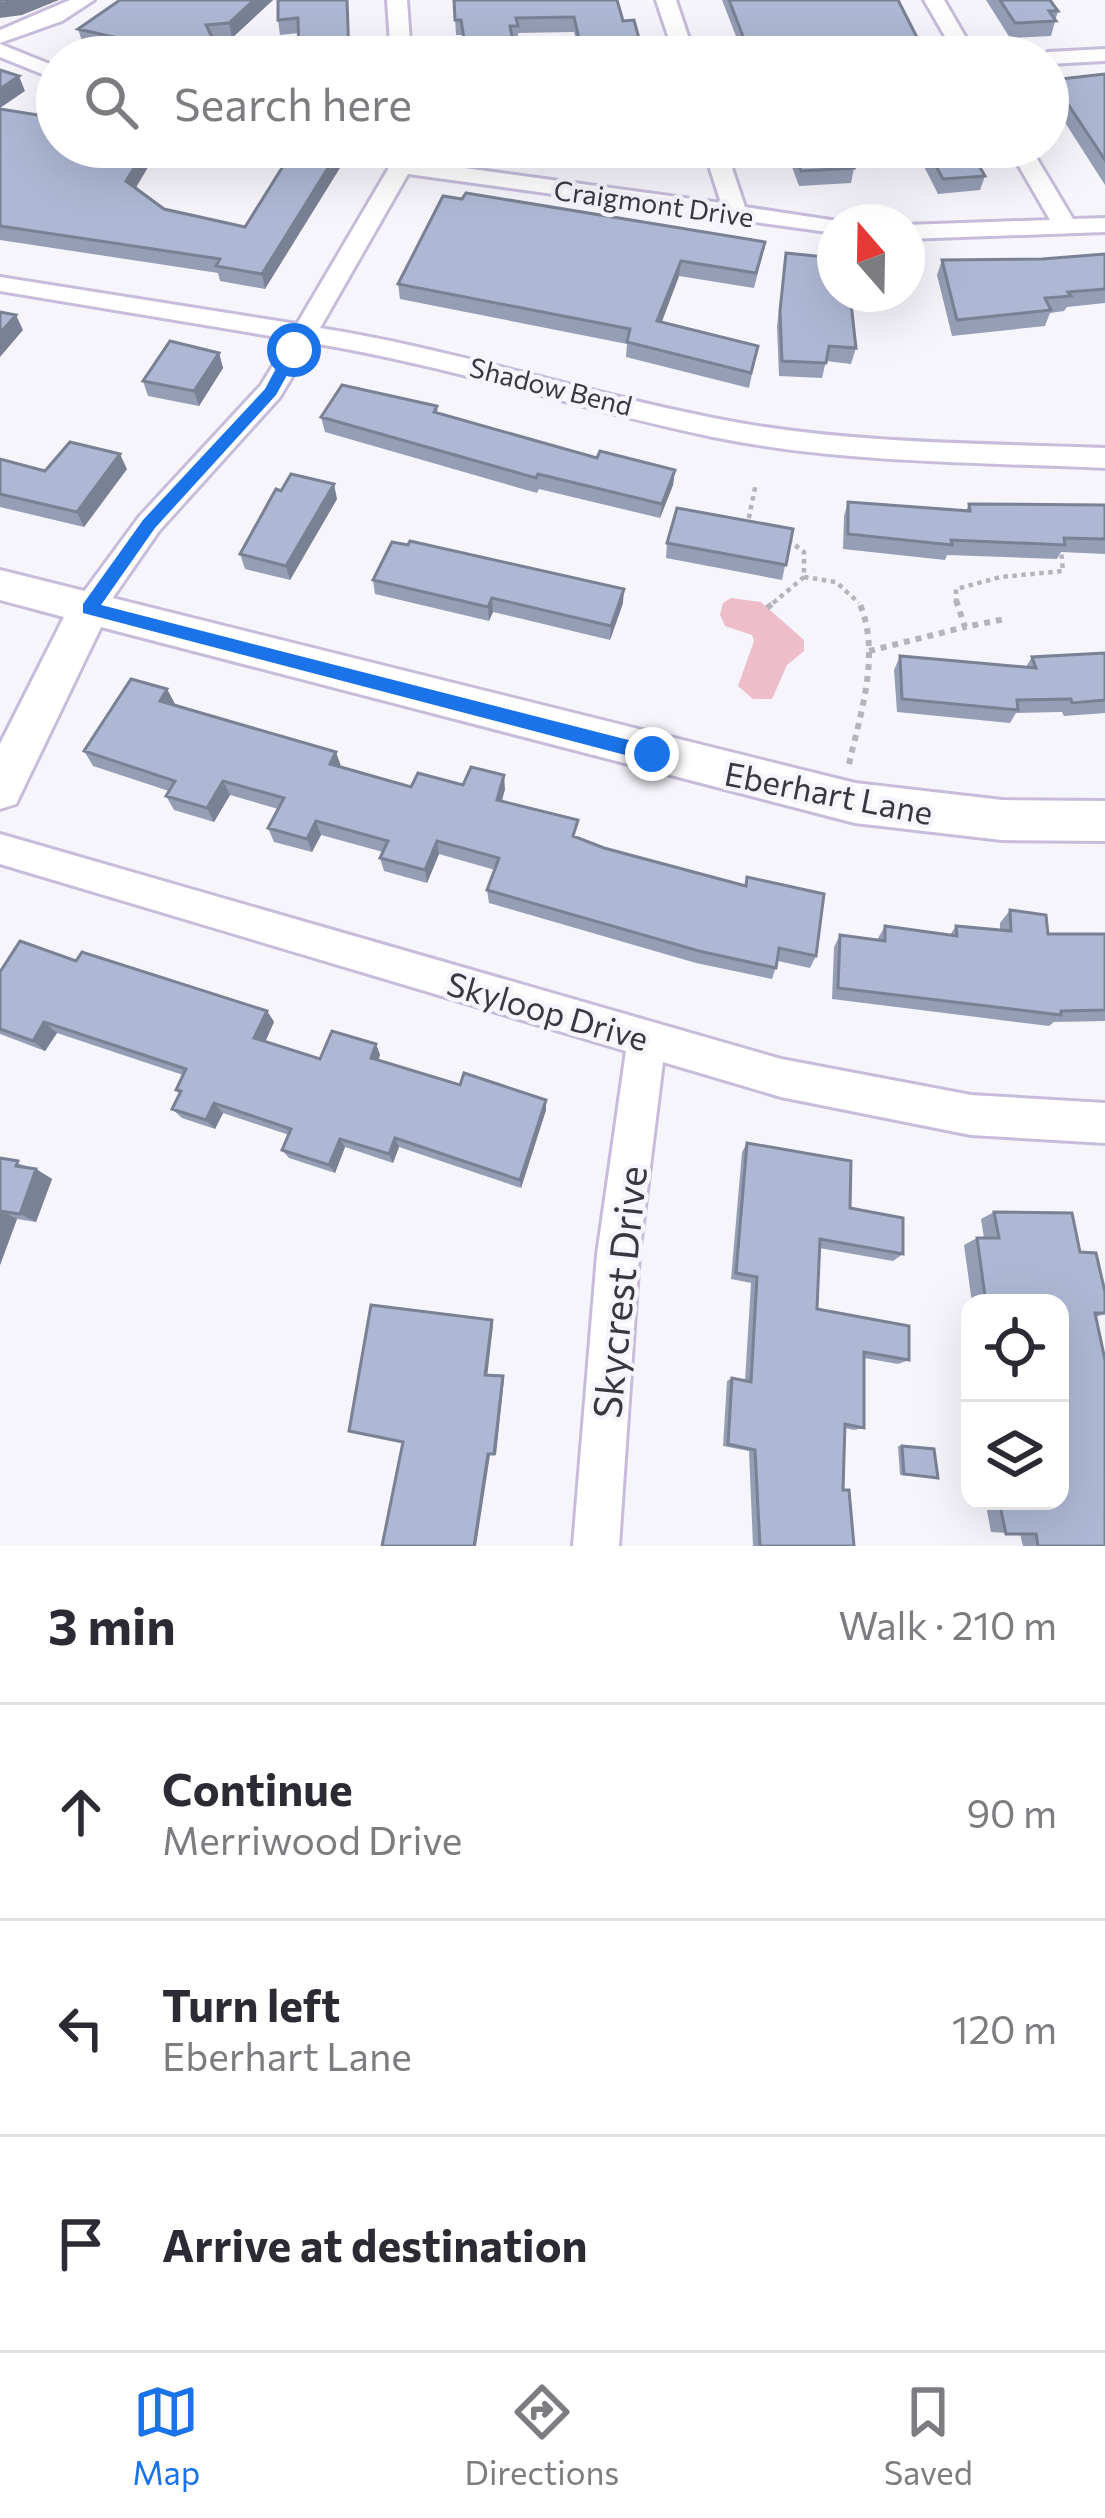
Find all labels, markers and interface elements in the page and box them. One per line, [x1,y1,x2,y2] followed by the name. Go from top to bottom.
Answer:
[36,36,1069,168] search box
[78,69,144,135] icon: search
[174,75,412,130] text: Search here
[552,173,756,233] street label: Craigmont Drive
[817,204,925,312] north arrow
[267,323,321,377] route start
[466,350,636,422] street label: Shadow Bend
[625,727,679,781] route end
[721,752,937,832] street label: Eberhart Lane
[443,962,653,1058] street label: Skyloop Drive
[581,1163,655,1421] street label: Skycrest Drive
[961,1294,1069,1510] map controls
[961,1294,1069,1402] button: locate
[961,1402,1069,1510] button: layers
[48,1593,176,1656] text: 3 min
[838,1600,1057,1648] text: Walk · 210 m
[162,1760,353,1815] text: Continue
[48,1779,114,1845] icon: ahead
[966,1788,1057,1836] text: 90 m
[162,1815,462,1863] text: Merriwood Drive
[162,1976,340,2031] text: Turn left
[48,1995,114,2061] icon: left
[952,2004,1057,2052] text: 120 m
[162,2031,412,2079] text: Eberhart Lane
[48,2211,114,2277] icon: arrive
[162,2216,588,2271] text: Arrive at destination
[132,2379,200,2492] tab: Map
[465,2379,619,2492] tab: Directions
[884,2379,973,2492] tab: Saved

